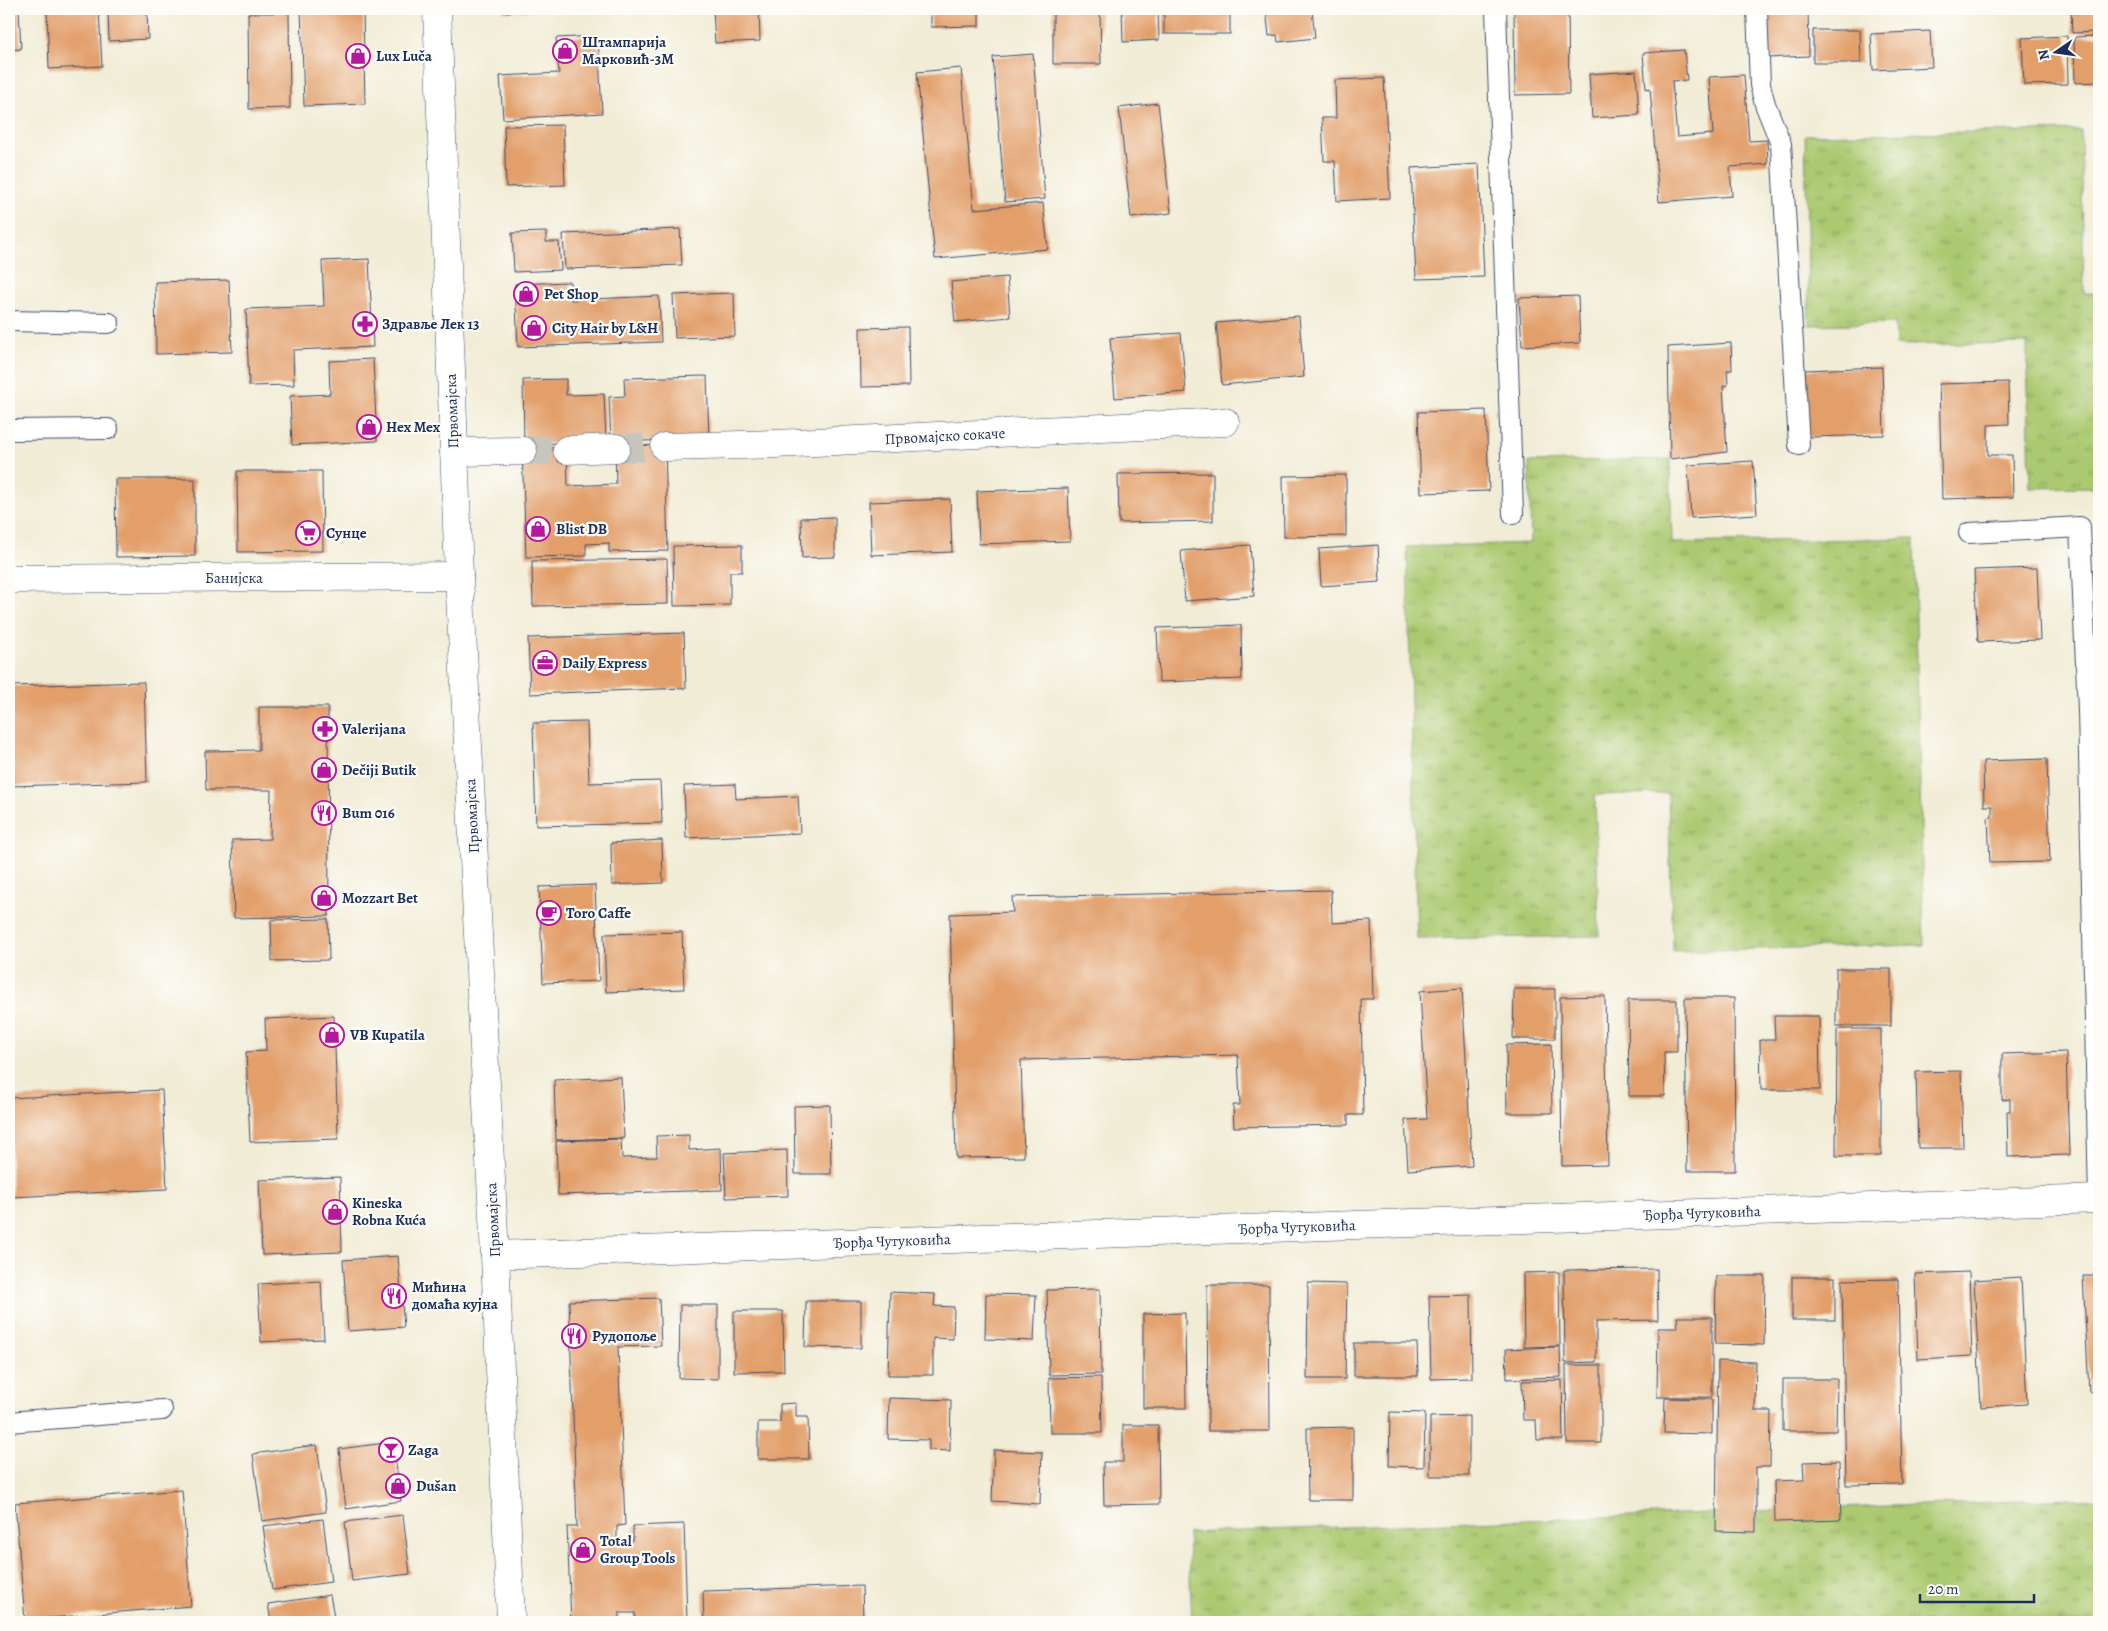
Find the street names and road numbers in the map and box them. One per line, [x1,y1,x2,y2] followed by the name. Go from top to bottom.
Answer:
[441,373,463,449] street label: Првомајска
[884,423,1006,449] street label: Првомајско сокаче
[205,568,263,588] street label: Банијска
[460,778,484,854] street label: Првомајска
[481,1182,505,1258] street label: Првомајска
[1643,1201,1761,1225] street label: Ђорђа Чутуковића
[1238,1215,1356,1239] street label: Ђорђа Чутуковића
[833,1229,951,1253] street label: Ђорђа Чутуковића

